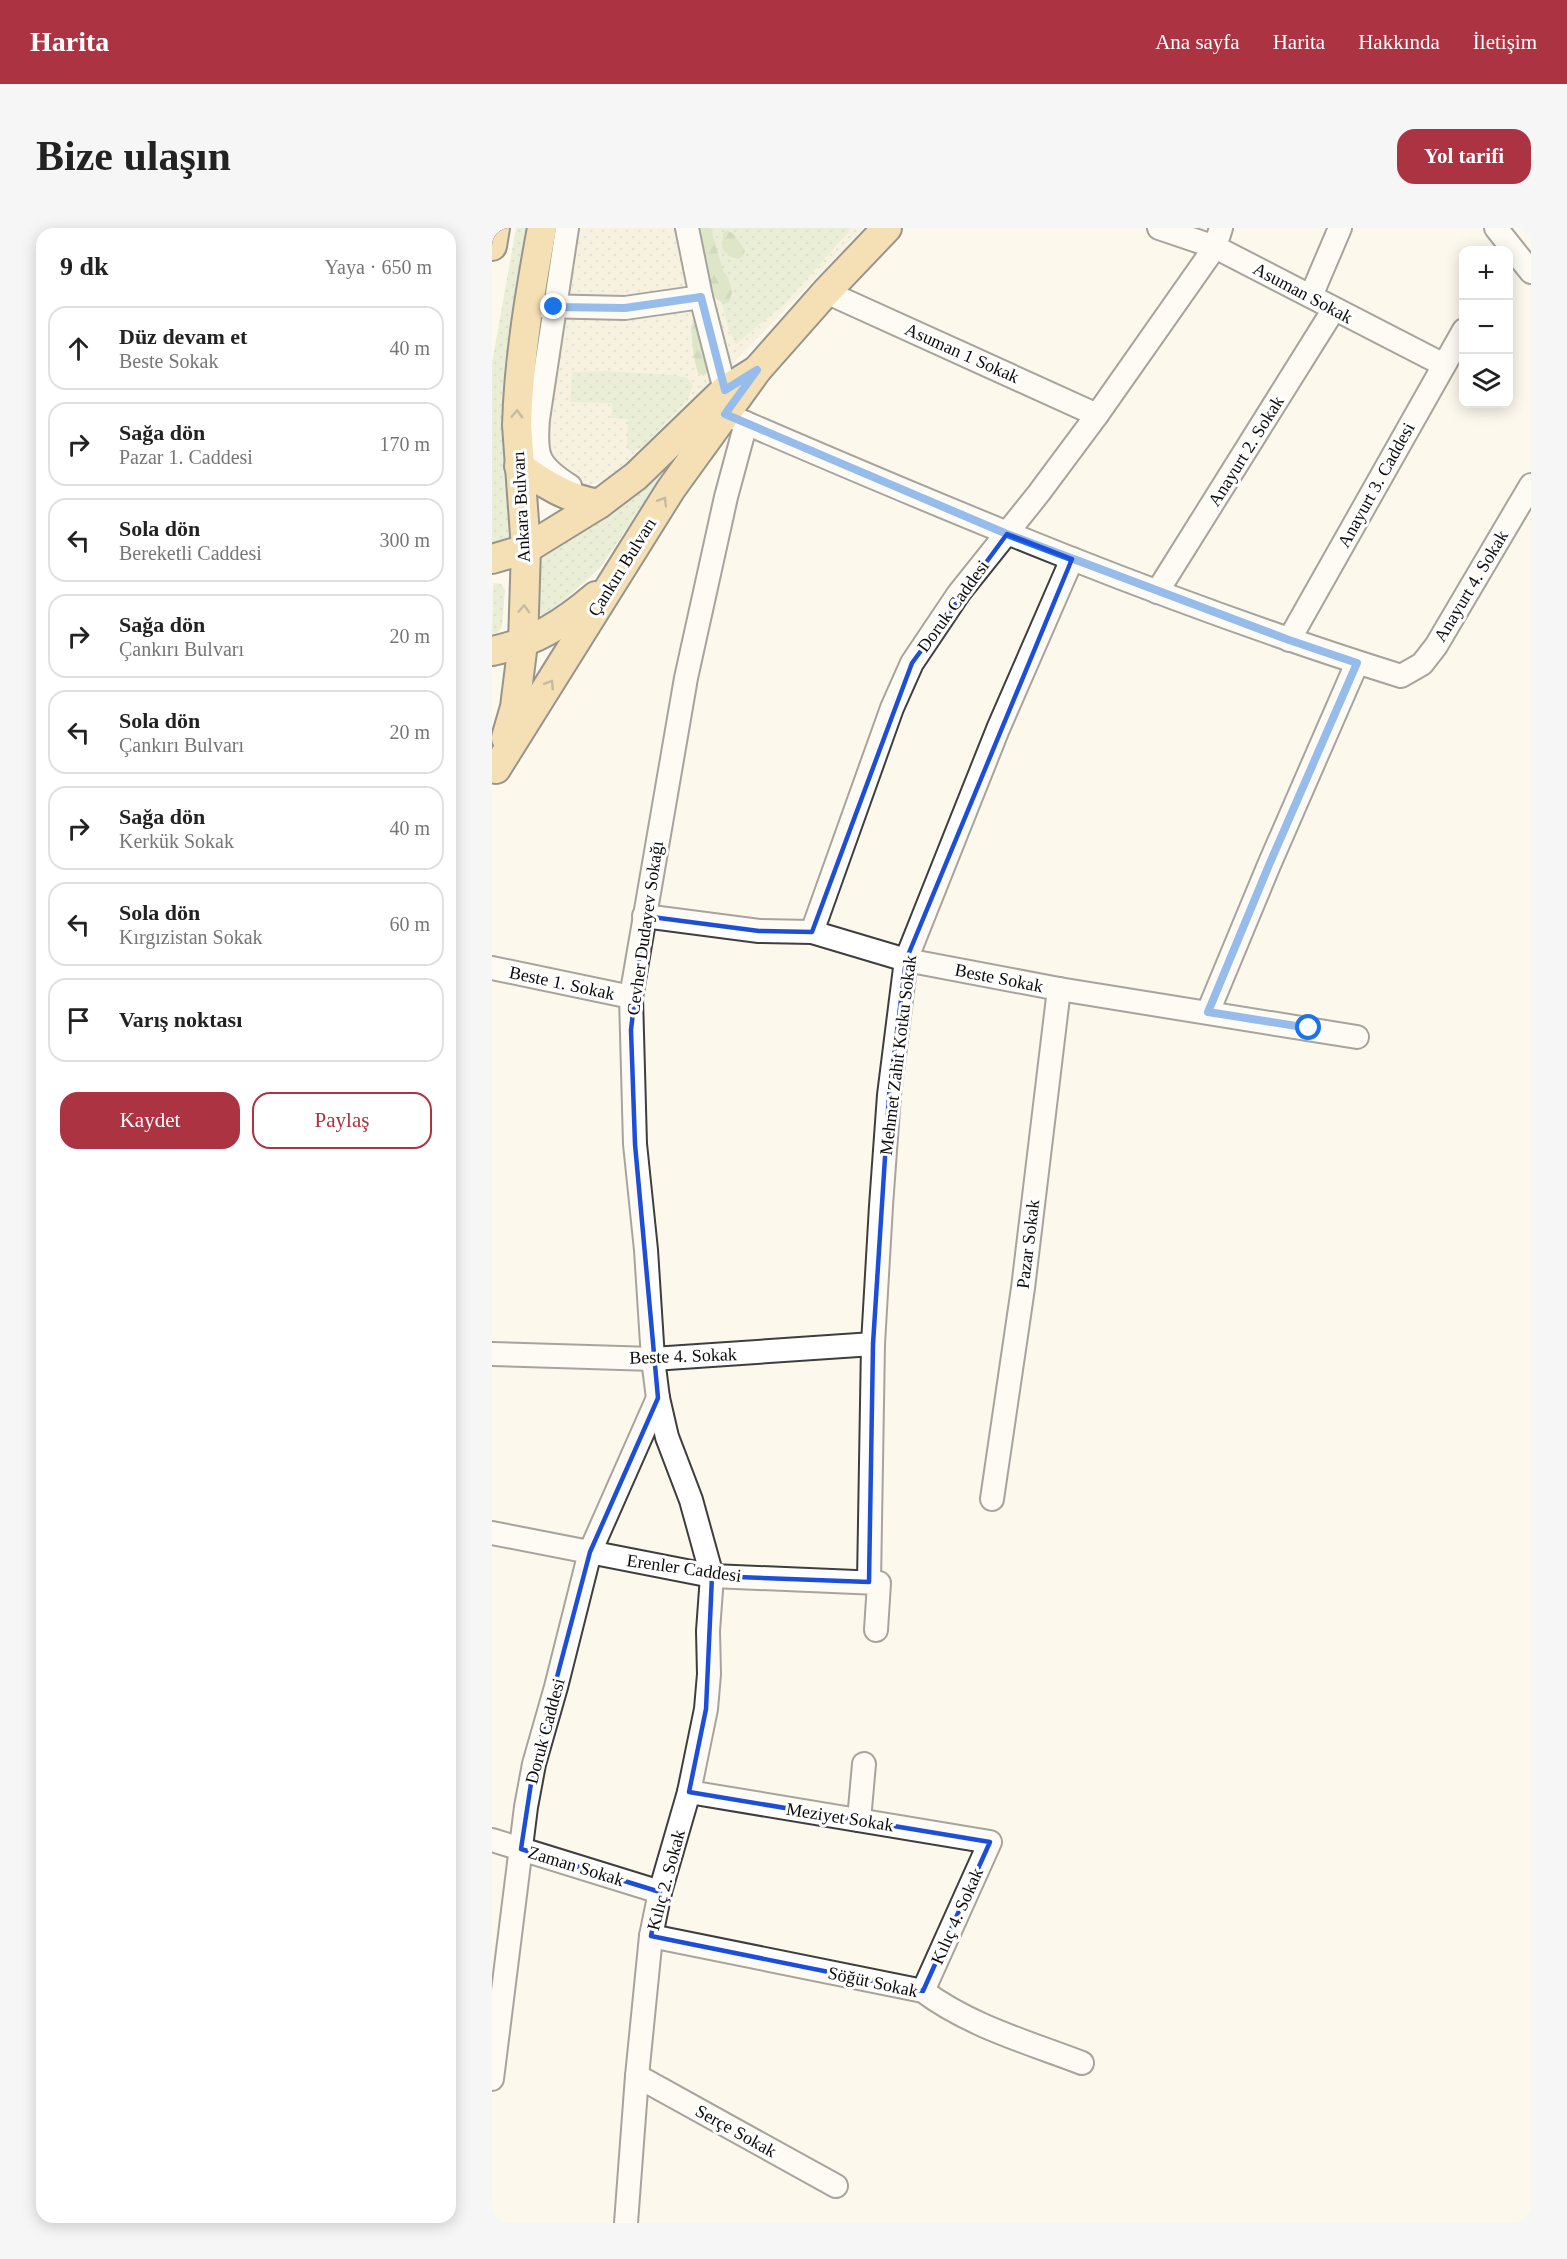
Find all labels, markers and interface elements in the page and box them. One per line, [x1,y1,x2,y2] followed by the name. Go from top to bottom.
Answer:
[30,26,109,57] text: Harita
[1155,30,1240,54] text: Ana sayfa
[1273,30,1325,54] text: Harita
[1358,30,1440,54] text: Hakkında
[1473,30,1537,54] text: İletişim
[1397,129,1531,184] button: Yol tarifi
[36,133,231,179] text: Bize ulaşın
[1459,246,1513,408] map controls
[1459,246,1513,300] button: +
[60,252,108,281] text: 9 dk
[325,256,432,278] text: Yaya · 650 m
[1250,258,1356,328] street label: Asuman Sokak
[540,293,566,319] route end
[1459,300,1513,354] button: −
[902,319,1022,387] street label: Asuman 1 Sokak
[119,324,247,349] text: Düz devam et
[62,332,95,365] icon: ahead
[389,337,430,359] text: 40 m
[119,350,218,372] text: Beste Sokak
[1459,354,1513,408] button: layers
[1204,392,1288,510] street label: Anayurt 2. Sokak
[511,410,523,419] one-way arrow
[1333,419,1419,551] street label: Anayurt 3. Caddesi
[119,420,205,445] text: Sağa dön
[62,428,95,461] icon: right
[379,433,430,455] text: 170 m
[119,446,253,468] text: Pazar 1. Caddesi
[508,451,534,563] street label: Ankara Bulvarı
[656,496,667,507] one-way arrow
[584,514,660,620] street label: Çankırı Bulvarı
[119,516,200,541] text: Sola dön
[62,524,95,557] icon: left
[1430,527,1512,645] street label: Anayurt 4. Sokak
[379,529,430,551] text: 300 m
[119,542,262,564] text: Bereketli Caddesi
[913,556,993,656] street label: Doruk Caddesi
[517,605,530,614] one-way arrow
[119,612,205,637] text: Sağa dön
[62,620,95,653] icon: right
[389,625,430,647] text: 20 m
[119,638,244,660] text: Çankırı Bulvarı
[542,680,554,690] one-way arrow
[119,708,200,733] text: Sola dön
[62,716,95,749] icon: left
[389,721,430,743] text: 20 m
[119,734,244,756] text: Çankırı Bulvarı
[119,804,205,829] text: Sağa dön
[62,812,95,845] icon: right
[389,817,430,839] text: 40 m
[119,830,234,852] text: Kerkük Sokak
[623,839,667,1017] street label: Cevher Dudayev Sokağı
[119,900,200,925] text: Sola dön
[62,908,95,941] icon: left
[389,913,430,935] text: 60 m
[119,926,263,948] text: Kırgızistan Sokak
[876,954,920,1156] street label: Mehmet Zahit Kotku Sokak
[953,960,1045,996] street label: Beste Sokak
[507,962,617,1004] street label: Beste 1. Sokak
[62,1004,95,1037] icon: arrive
[119,1007,242,1032] text: Varış noktası
[1295,1014,1321,1040] route start
[60,1092,240,1149] button: Kaydet
[252,1092,432,1149] button: Paylaş
[1013,1198,1043,1290] street label: Pazar Sokak
[629,1344,737,1368] street label: Beste 4. Sokak
[625,1550,743,1586] street label: Erenler Caddesi
[521,1676,569,1786] street label: Doruk Caddesi
[785,1799,895,1835] street label: Meziyet Sokak
[643,1827,689,1933] street label: Kılıç 2. Sokak
[526,1842,626,1890] street label: Zaman Sokak
[927,1865,987,1967] street label: Kılıç 4. Sokak
[826,1963,920,2001] street label: Söğüt Sokak
[692,2101,780,2161] street label: Serçe Sokak

